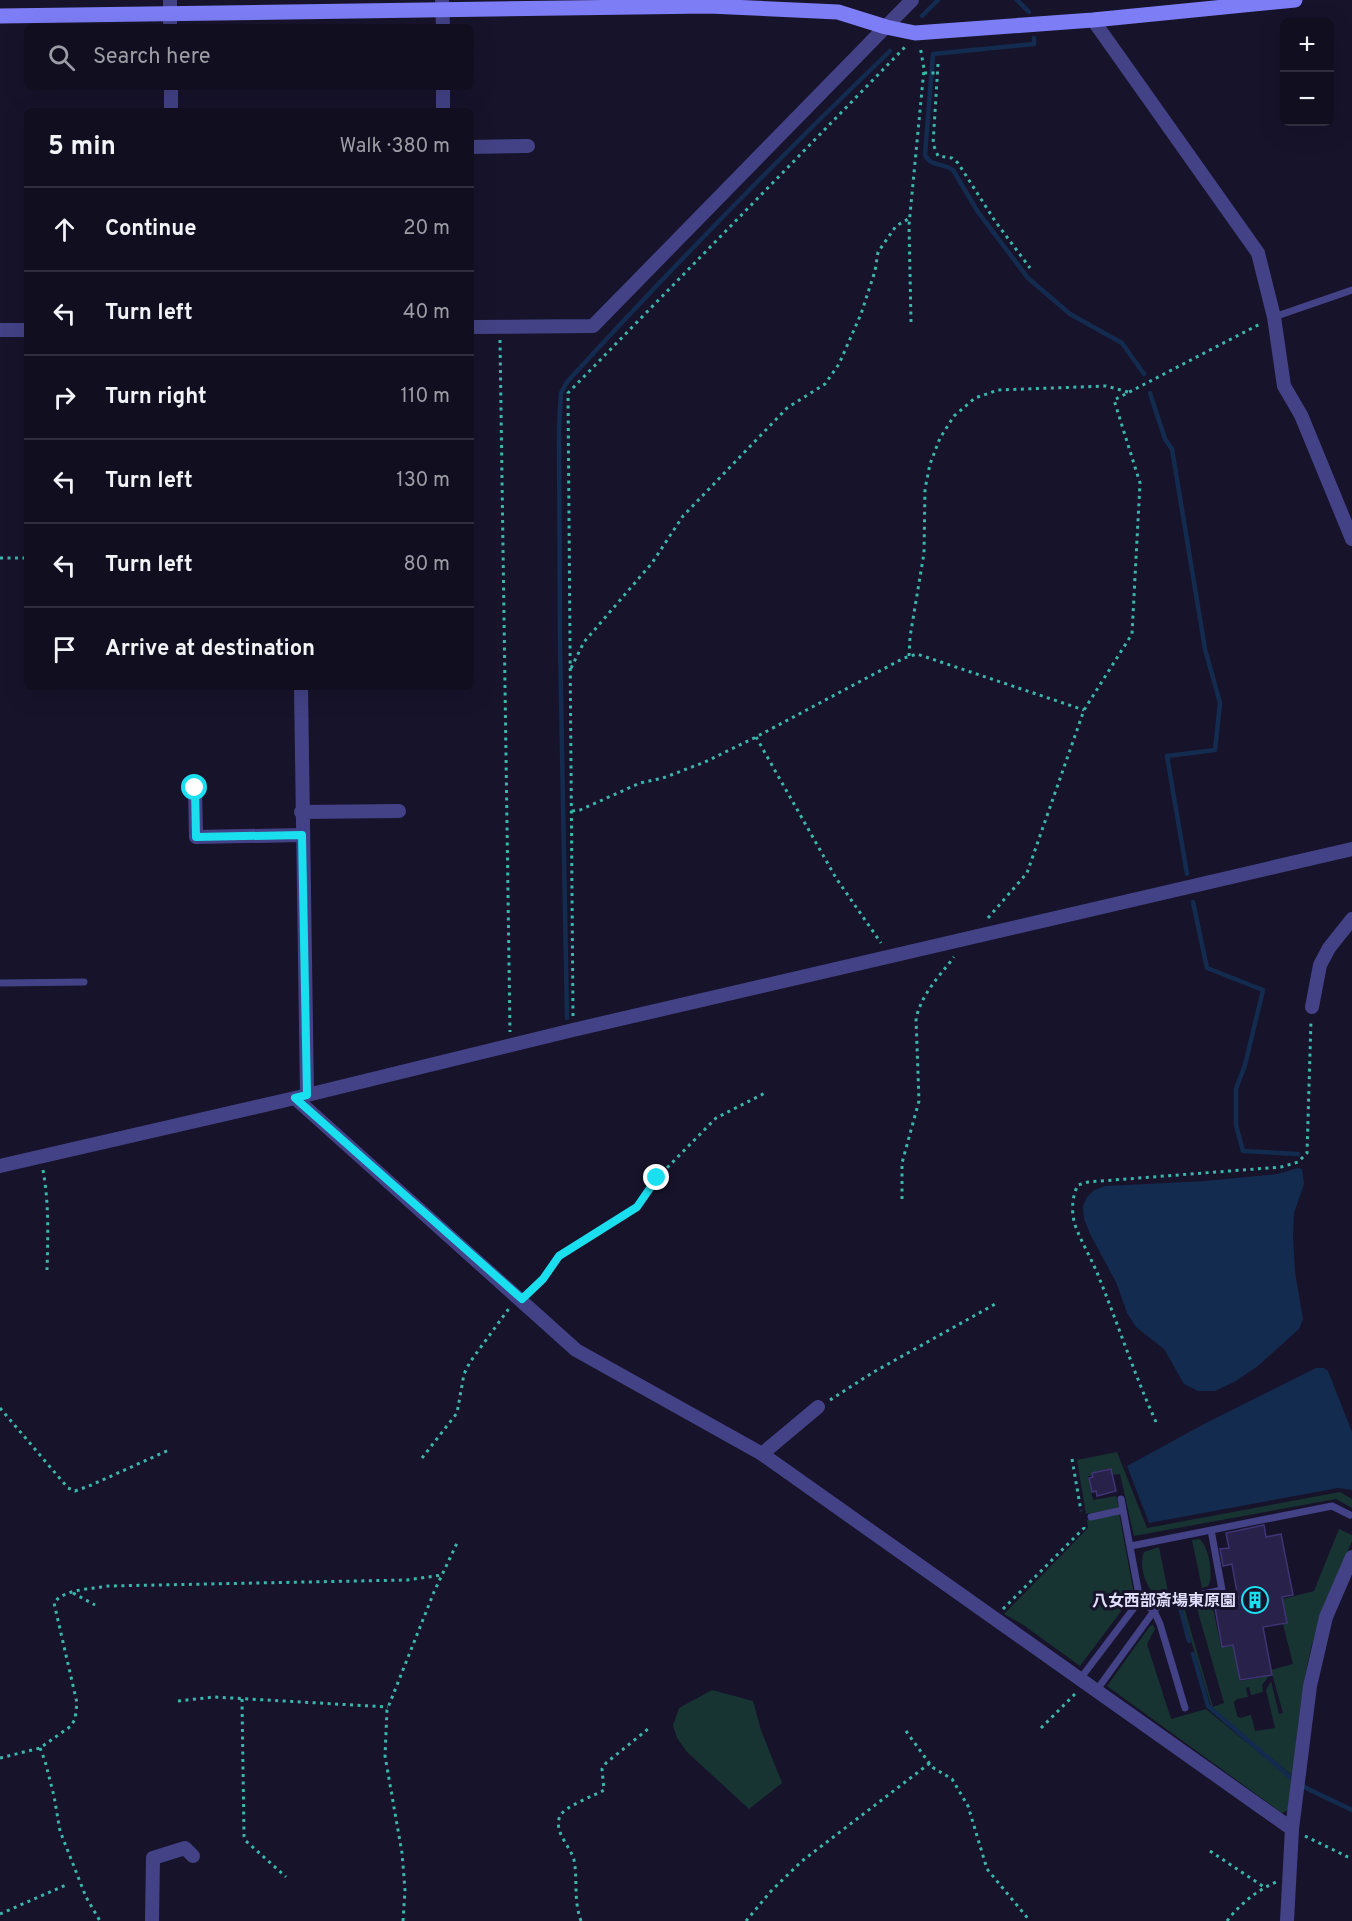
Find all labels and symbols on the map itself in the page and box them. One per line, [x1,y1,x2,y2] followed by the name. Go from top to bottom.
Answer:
[181,774,207,800] route start
[643,1164,669,1190] route end
[1240,1585,1270,1615] building icon: 八女西部斎場東原園
[1092,1592,1236,1612] place label: 八女西部斎場東原園

